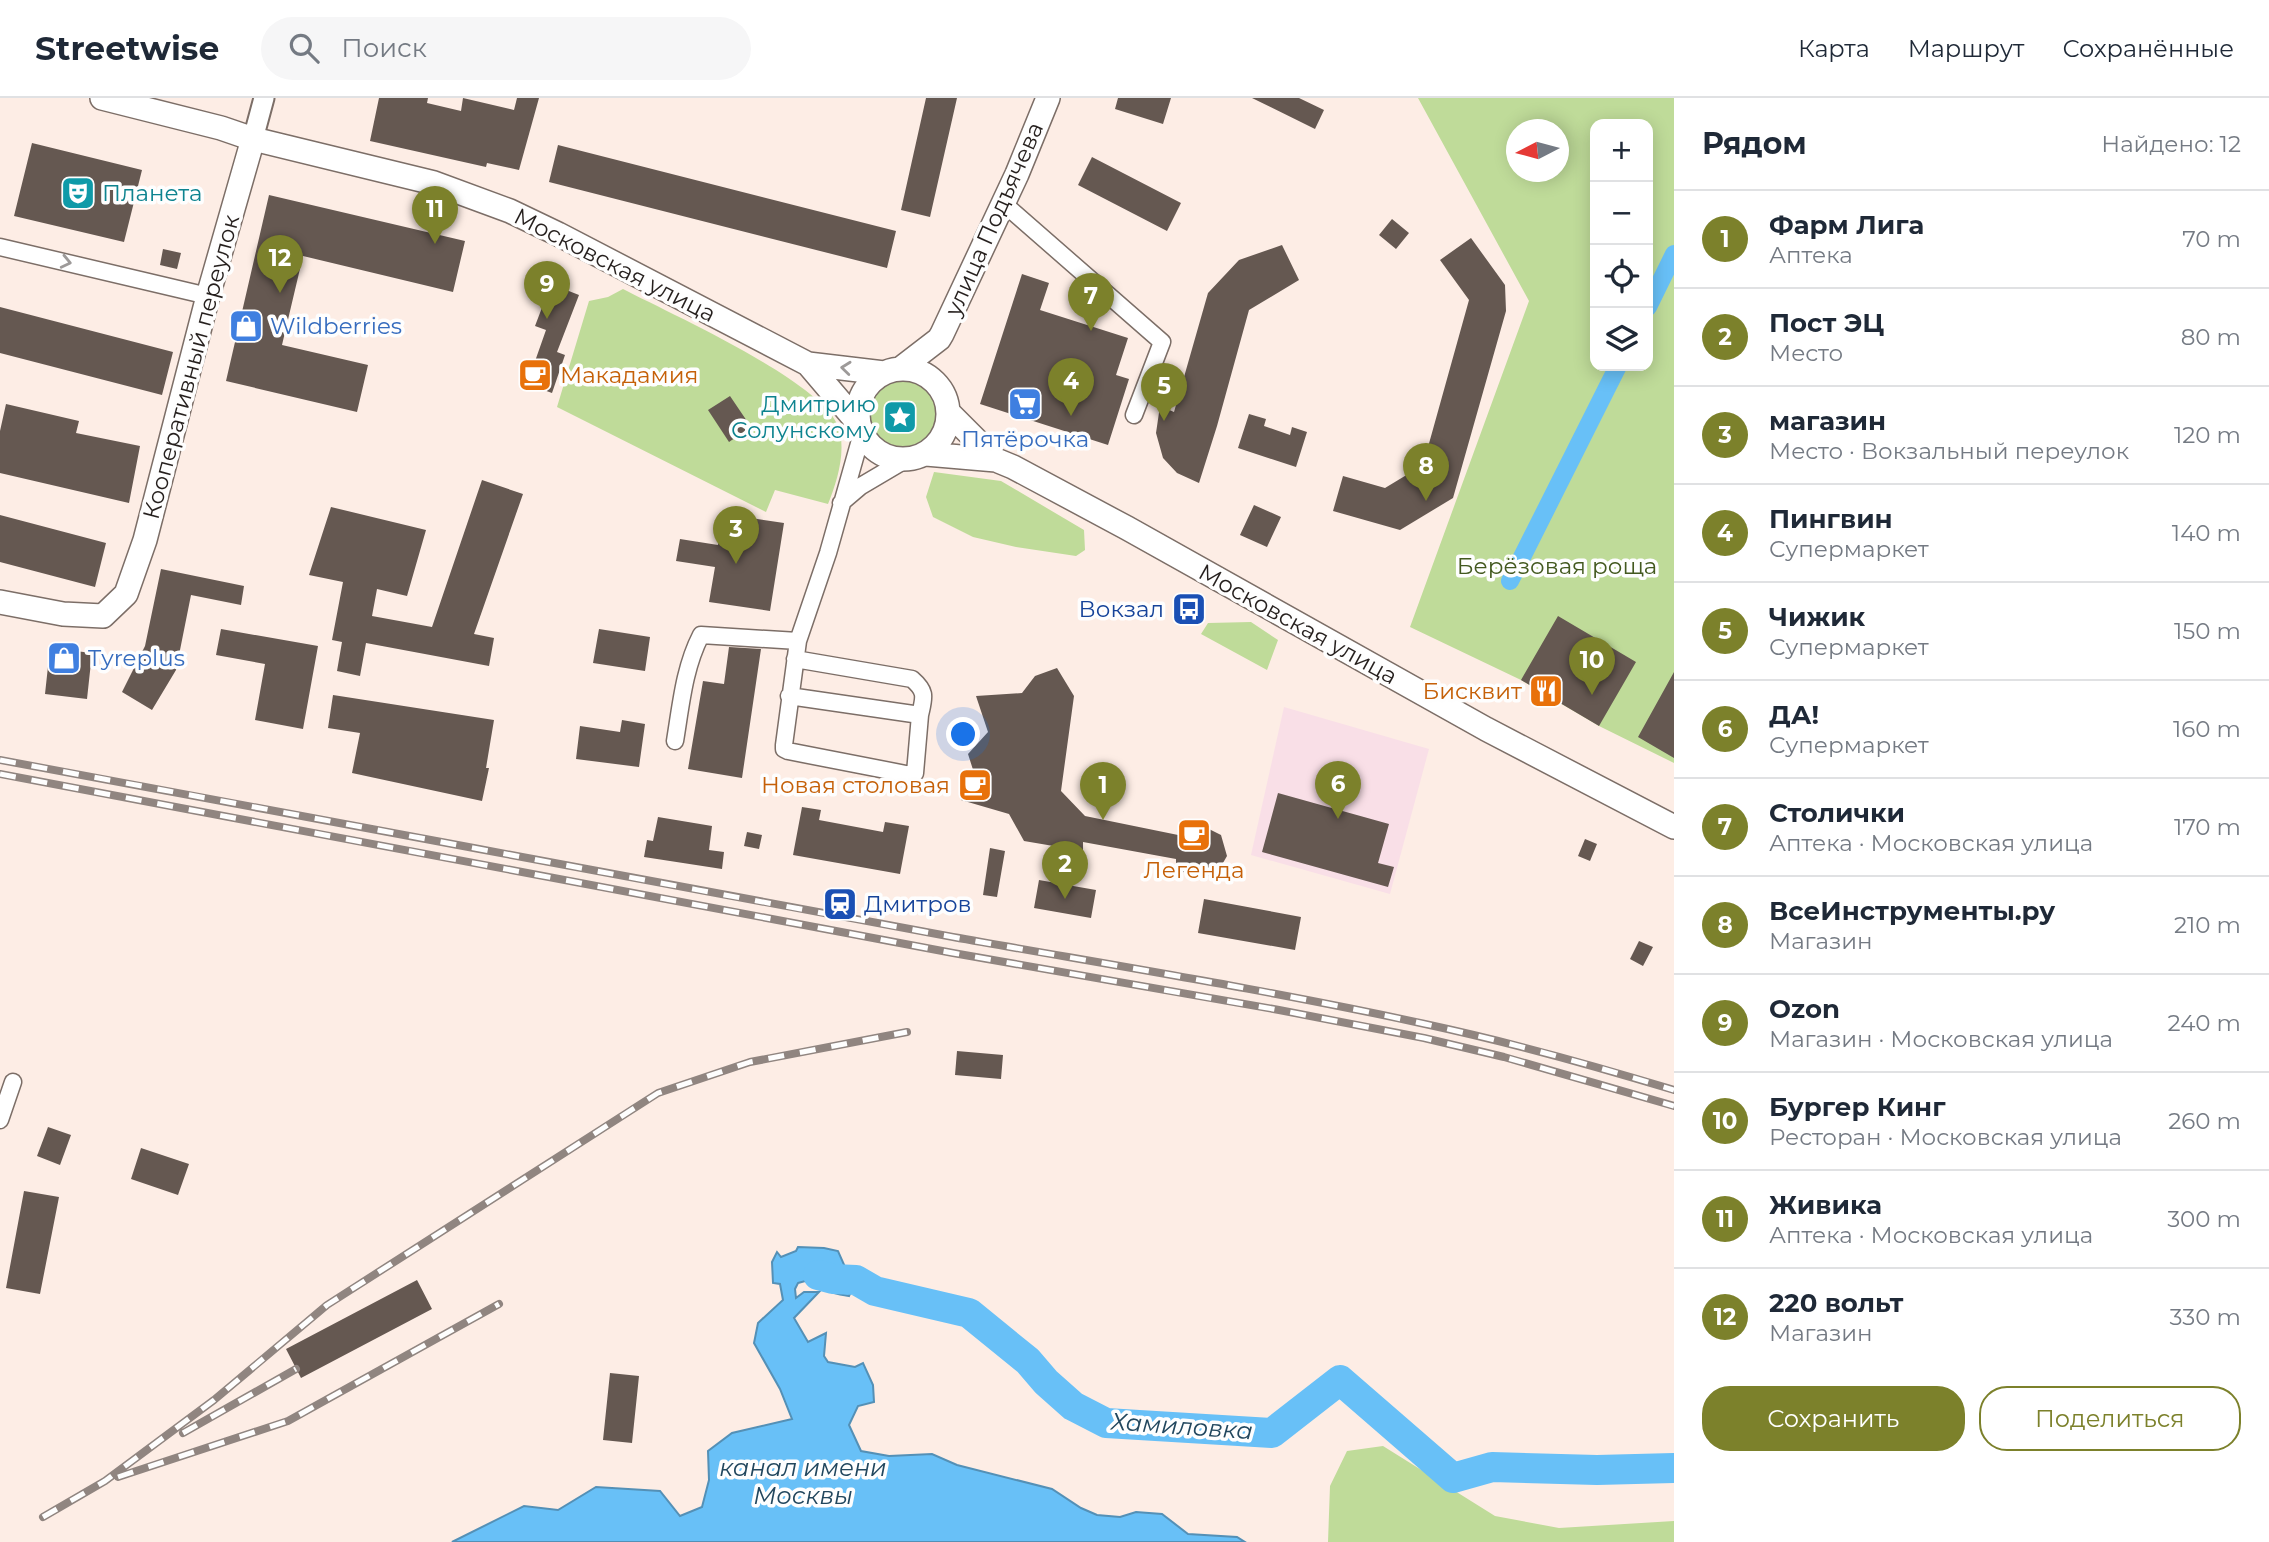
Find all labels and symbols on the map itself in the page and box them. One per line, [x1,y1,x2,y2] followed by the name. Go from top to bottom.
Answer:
[938,118,1049,321] street label: улица Подъячева
[1506,119,1569,182] north arrow
[59,174,97,212] theatre icon: Планета
[102,179,202,207] place label: Планета
[412,186,458,244] pin: 11
[509,202,721,328] street label: Московская улица
[137,211,245,522] street label: Кооперативный переулок
[257,235,303,293] pin: 12
[60,254,72,268] one-way arrow
[524,261,570,319] pin: 9
[1068,273,1114,331] pin: 7
[227,307,265,345] shop icon: Wildberries
[270,312,402,340] place label: Wildberries
[516,356,554,394] cafe icon: Макадамия
[1048,358,1094,416] pin: 4
[560,361,698,389] place label: Макадамия
[840,361,852,376] one-way arrow
[1141,363,1187,421] pin: 5
[1006,385,1044,423] supermarket icon: Пятёрочка
[731,390,876,444] place label: Дмитрию Солунскому
[881,398,919,436] place icon: Дмитрию Солунскому
[961,425,1089,453] place label: Пятёрочка
[1403,443,1449,501] pin: 8
[713,506,759,564] pin: 3
[1457,552,1657,580] park label: Берёзовая роща
[1194,558,1402,690] street label: Московская улица
[1170,590,1208,628] bus stop icon: Вокзал
[1079,595,1164,623] place label: Вокзал
[1569,637,1615,695] pin: 10
[45,639,83,677] shop icon: Tyreplus
[88,644,185,672] place label: Tyreplus
[1527,672,1565,710] restaurant icon: Бисквит
[1422,677,1522,705] place label: Бисквит
[946,717,980,751] your location
[1315,761,1361,819] pin: 6
[1080,762,1126,820] pin: 1
[956,766,994,804] cafe icon: Новая столовая
[761,771,950,799] place label: Новая столовая
[1175,816,1213,854] cafe icon: Легенда
[1042,841,1088,899] pin: 2
[1144,856,1244,884] place label: Легенда
[821,885,859,923] station icon: Дмитров
[864,890,972,918] place label: Дмитров
[1109,1407,1254,1445] water label: Хамиловка
[719,1453,887,1510] water label: канал имени Москвы

